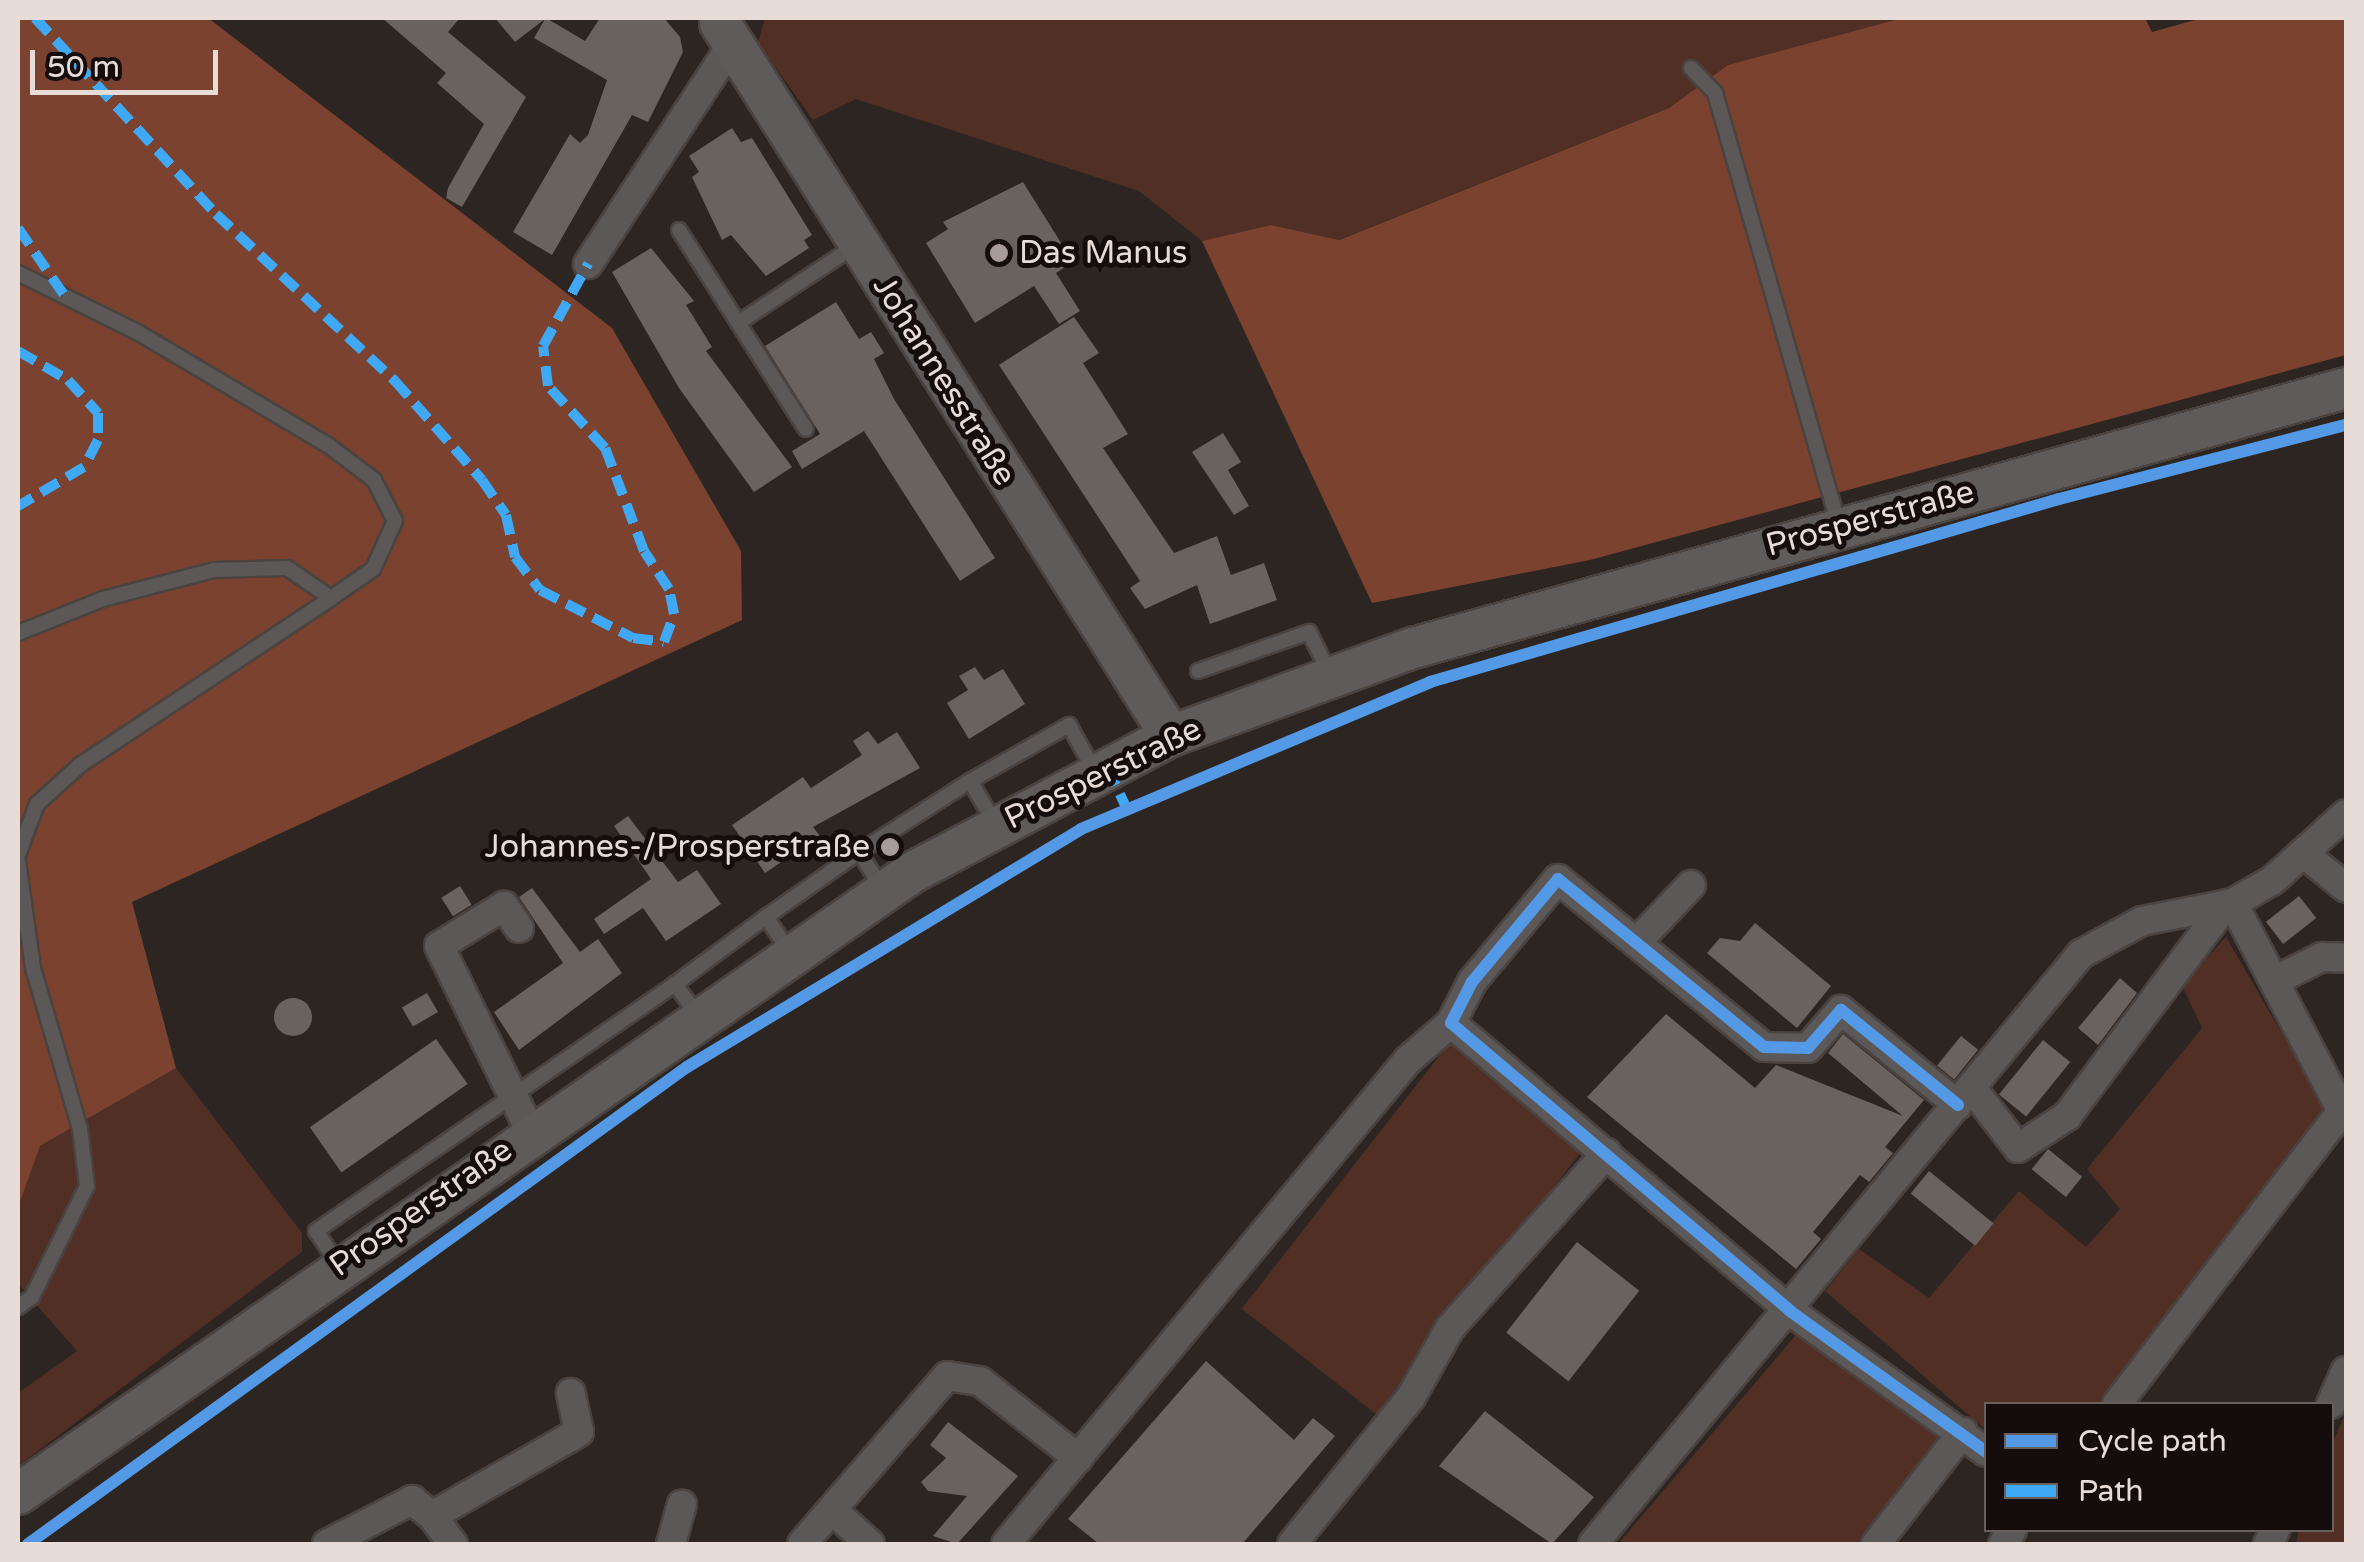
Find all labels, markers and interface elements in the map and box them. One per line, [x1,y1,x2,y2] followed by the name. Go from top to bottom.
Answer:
[35,30,222,92] scale bar
[47,49,120,86] text: 50 m
[1019,234,1187,272] place label: Das Manus
[988,242,1010,264] marker: Das Manus
[864,269,1024,493] street label: Johannesstraße
[1762,473,1978,565] street label: Prosperstraße
[999,710,1207,838] street label: Prosperstraße
[485,828,870,866] place label: Johannes-/Prosperstraße
[879,836,901,858] marker: Johannes-/Prosperstraße
[322,1131,520,1285] street label: Prosperstraße
[1984,1402,2334,1532] legend
[2078,1423,2227,1460] text: Cycle path
[2078,1473,2144,1510] text: Path

